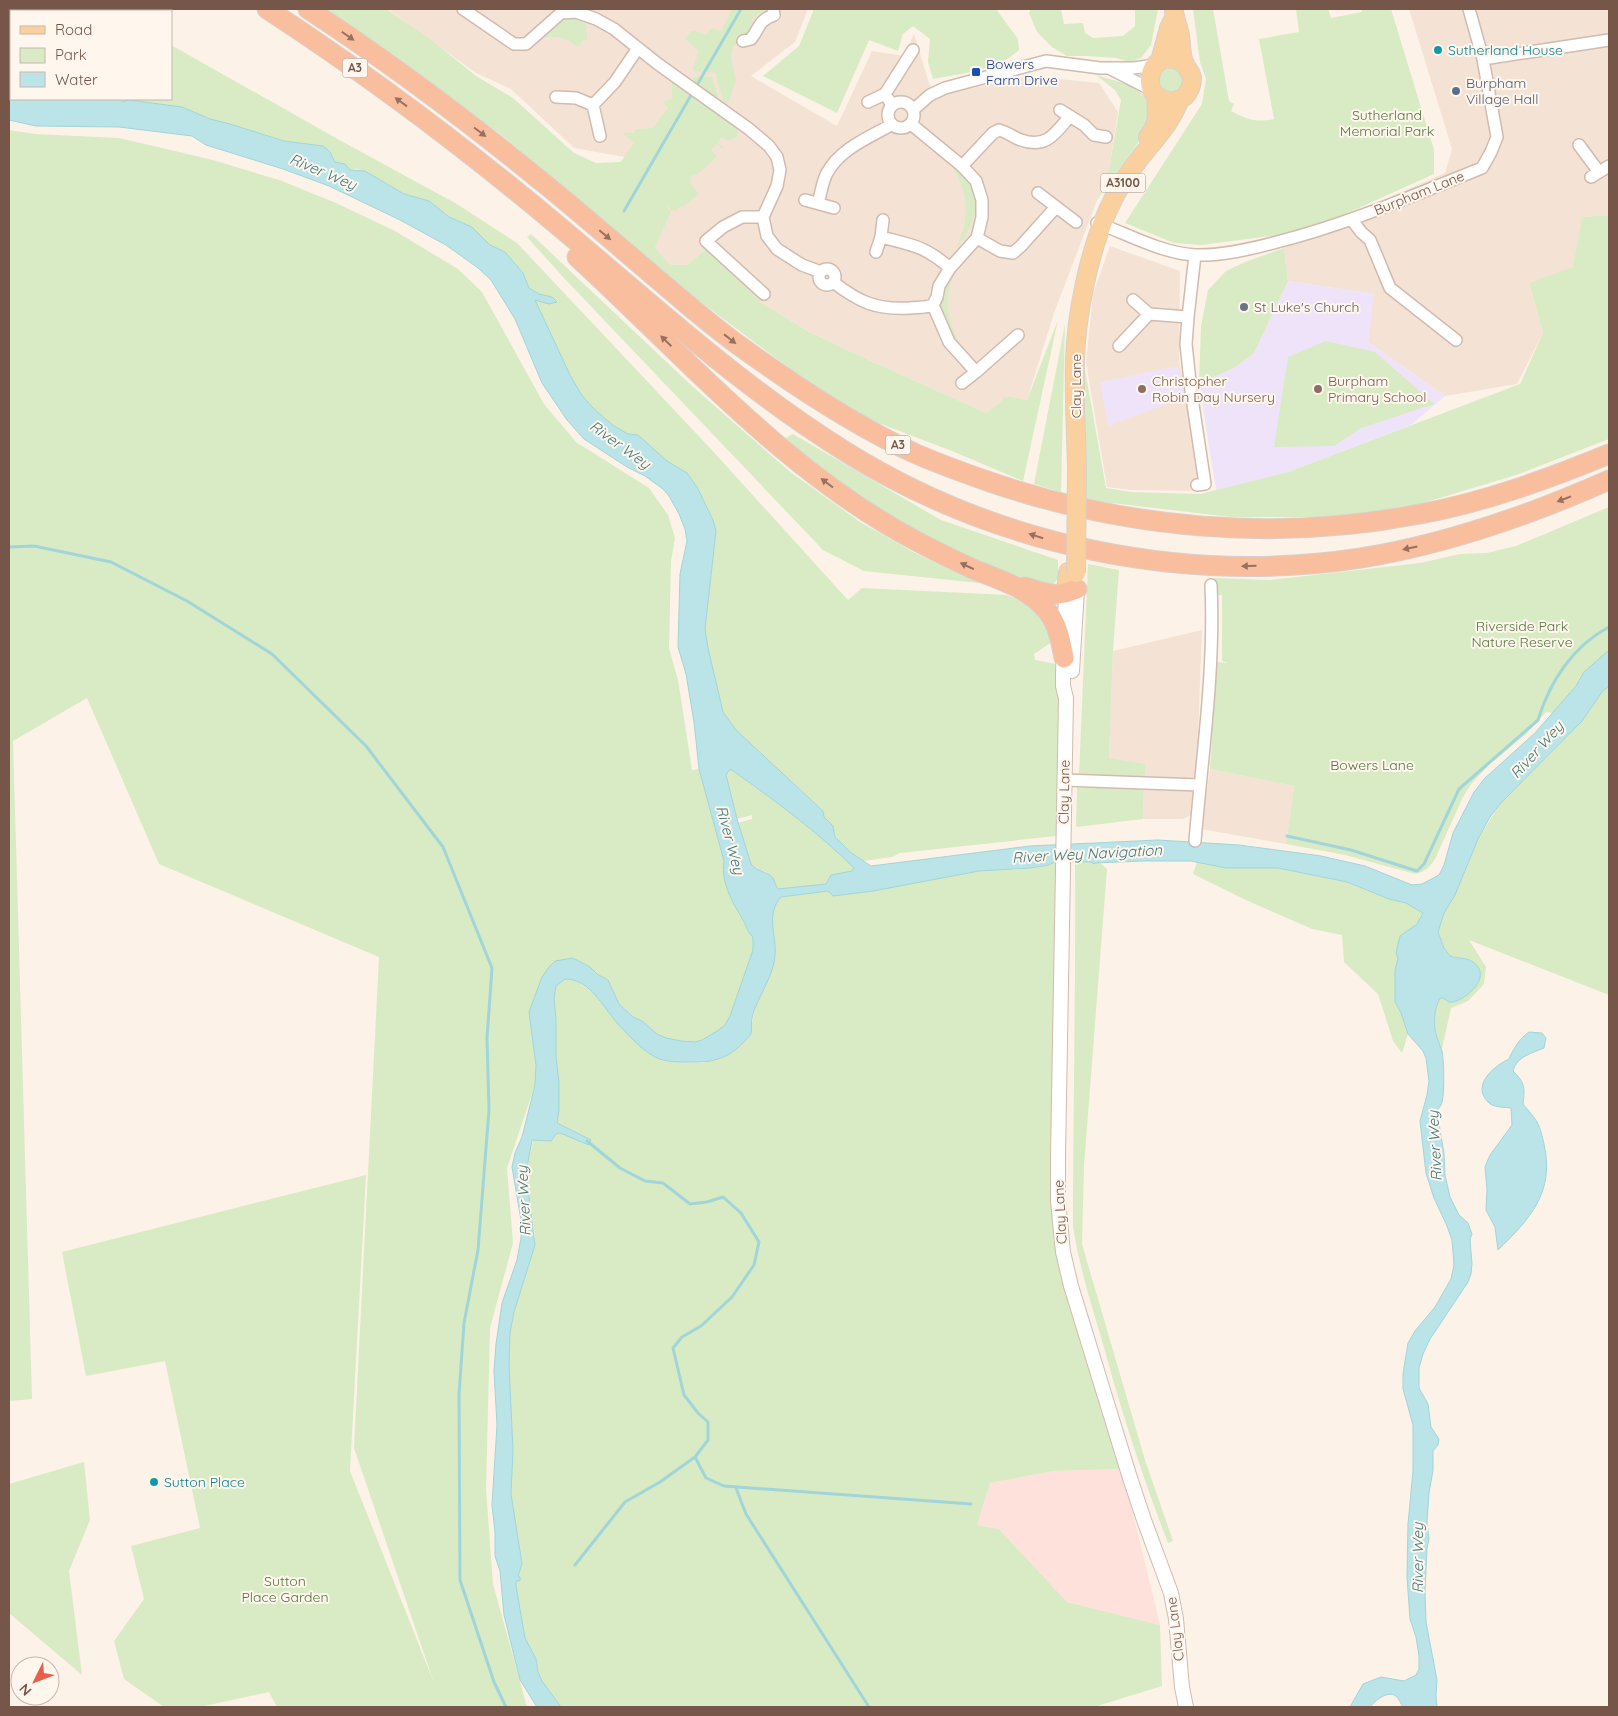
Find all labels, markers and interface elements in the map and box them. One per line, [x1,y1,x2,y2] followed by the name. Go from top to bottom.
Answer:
[10,10,172,100] legend
[55,20,92,39] text: Road
[341,31,355,41] one-way arrow
[1448,41,1563,59] place label: Sutherland House
[1432,44,1444,56] marker: Sutherland House
[55,45,87,64] text: Park
[986,55,1058,89] place label: Bowers Farm Drive
[342,58,368,78] road number: A3
[970,66,982,78] marker: Bowers Farm Drive
[55,70,98,89] text: Water
[1466,74,1538,108] place label: Burpham Village Hall
[1450,85,1462,97] marker: Burpham Village Hall
[394,97,408,107] one-way arrow
[1340,106,1434,140] park label: Sutherland Memorial Park
[473,126,486,137] one-way arrow
[287,149,361,195] water label: River Wey
[1371,167,1467,219] street label: Burpham Lane
[1100,174,1146,192] road number: A3100
[598,229,611,240] one-way arrow
[1254,298,1359,316] place label: St Luke's Church
[1238,301,1250,313] marker: St Luke's Church
[723,333,736,344] one-way arrow
[660,335,672,347] one-way arrow
[1067,354,1085,418] street label: Clay Lane
[1152,372,1275,406] place label: Christopher Robin Day Nursery
[1328,372,1426,406] place label: Burpham Primary School
[1136,383,1148,395] marker: Christopher Robin Day Nursery
[1312,383,1324,395] marker: Burpham Primary School
[586,416,656,474] water label: River Wey
[886,436,910,454] road number: A3
[821,478,834,489] one-way arrow
[1557,496,1572,503] one-way arrow
[1029,532,1044,540] one-way arrow
[1402,544,1417,552] one-way arrow
[960,561,974,569] one-way arrow
[1240,562,1256,570] one-way arrow
[1471,617,1573,651] park label: Riverside Park Nature Reserve
[1506,716,1568,782] water label: River Wey
[1330,756,1414,774] park label: Bowers Lane
[1054,759,1074,824] street label: Clay Lane
[712,803,749,878] water label: River Wey
[1012,840,1163,867] water label: River Wey Navigation
[1423,1109,1446,1182] water label: River Wey
[512,1164,535,1237] water label: River Wey
[1049,1179,1071,1245] street label: Clay Lane
[164,1473,245,1491] place label: Sutton Place
[148,1476,160,1488] marker: Sutton Place
[1408,1521,1427,1593] water label: River Wey
[241,1572,329,1606] park label: Sutton Place Garden
[1162,1596,1188,1662] street label: Clay Lane
[10,1656,60,1706] north arrow
[15,1680,35,1700] text: N

